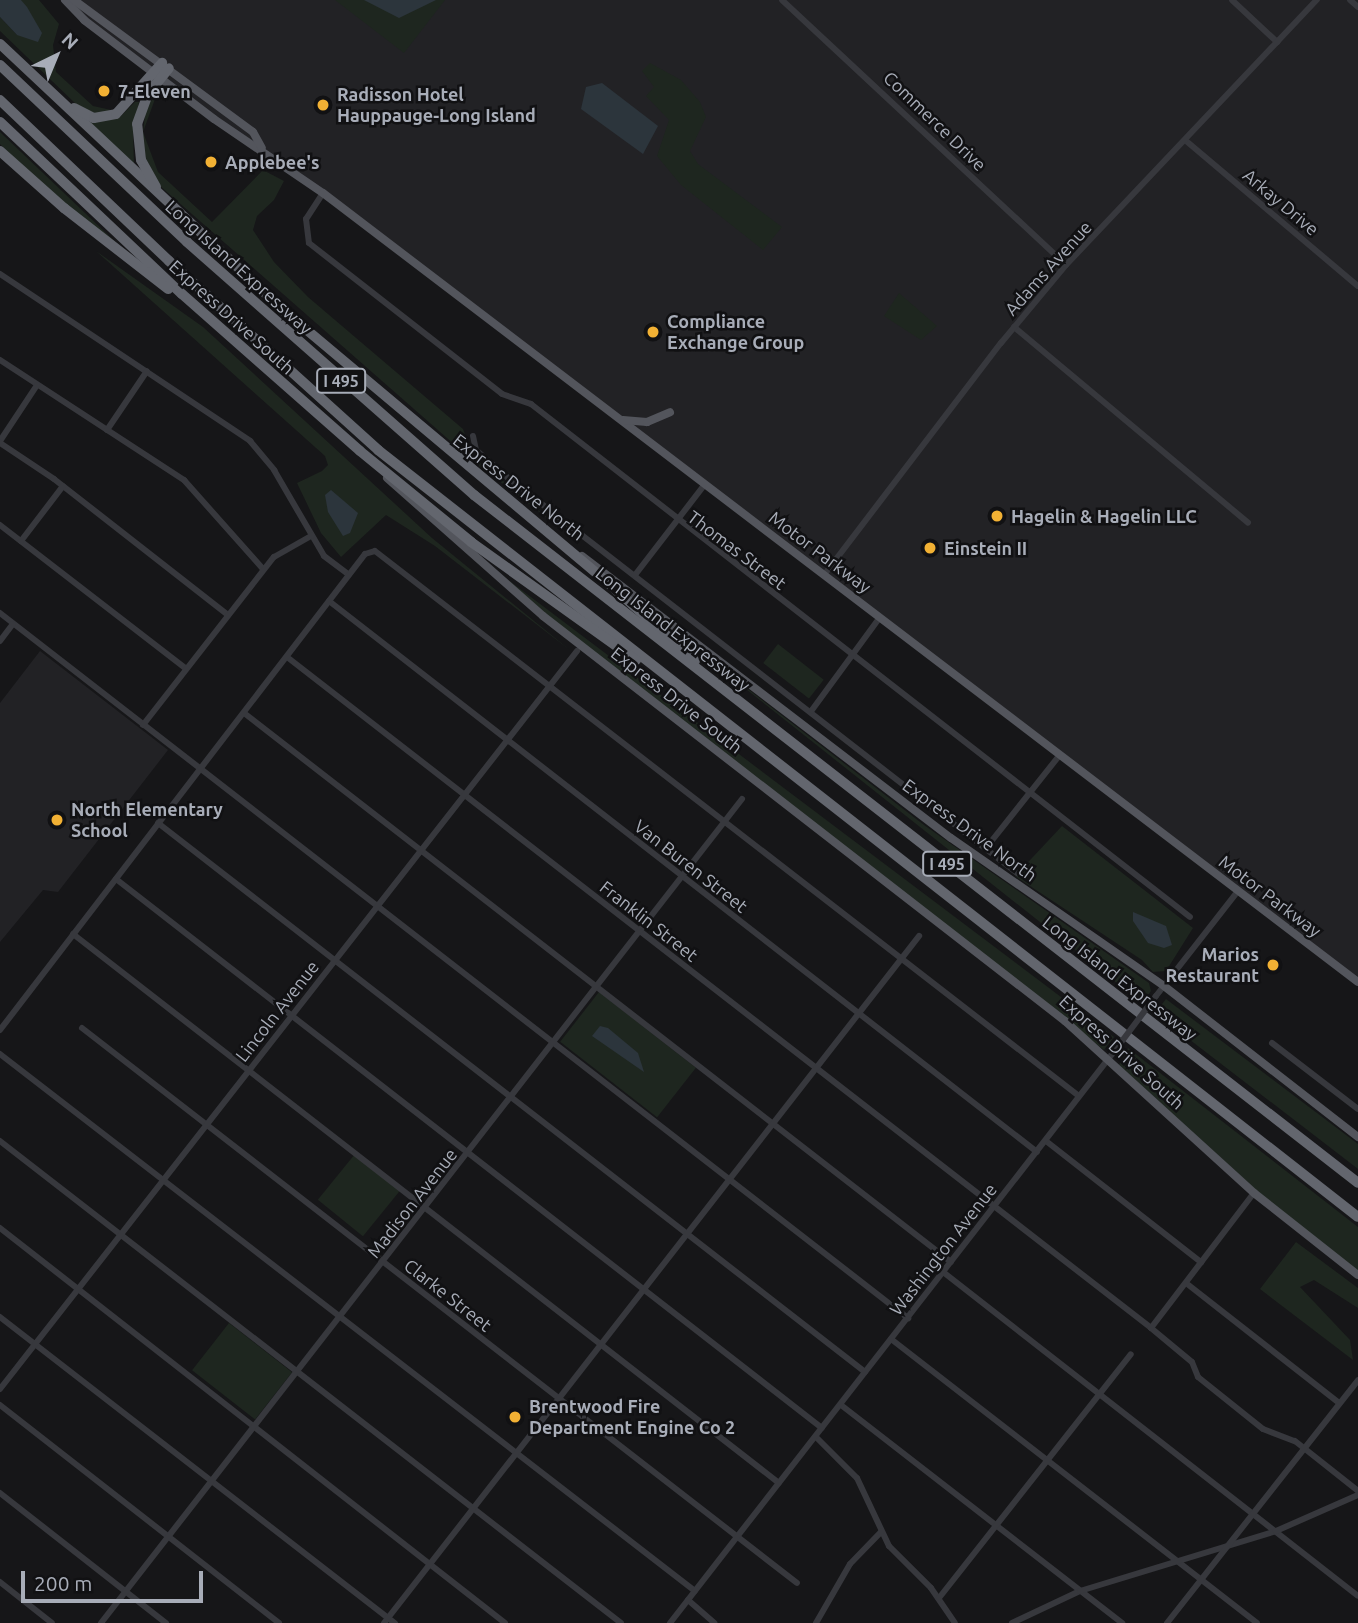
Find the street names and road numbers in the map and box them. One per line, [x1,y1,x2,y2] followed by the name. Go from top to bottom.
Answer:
[879,67,991,175] street label: Commerce Drive
[1239,164,1323,240] street label: Arkay Drive
[161,195,317,339] street label: Long Island Expressway
[1000,216,1096,320] street label: Adams Avenue
[165,255,299,379] street label: Express Drive South
[315,368,367,394] road number: I 495
[449,429,589,545] street label: Express Drive North
[683,506,791,594] street label: Thomas Street
[765,507,875,597] street label: Motor Parkway
[592,562,754,696] street label: Long Island Expressway
[607,642,747,758] street label: Express Drive South
[899,774,1041,886] street label: Express Drive North
[630,815,752,917] street label: Van Buren Street
[1215,851,1325,941] street label: Motor Parkway
[921,852,973,876] road number: I 495
[596,876,702,966] street label: Franklin Street
[1039,911,1201,1045] street label: Long Island Expressway
[231,956,323,1066] street label: Lincoln Avenue
[1055,990,1189,1114] street label: Express Drive South
[362,1144,462,1262] street label: Madison Avenue
[885,1179,1001,1319] street label: Washington Avenue
[400,1254,496,1336] street label: Clarke Street

